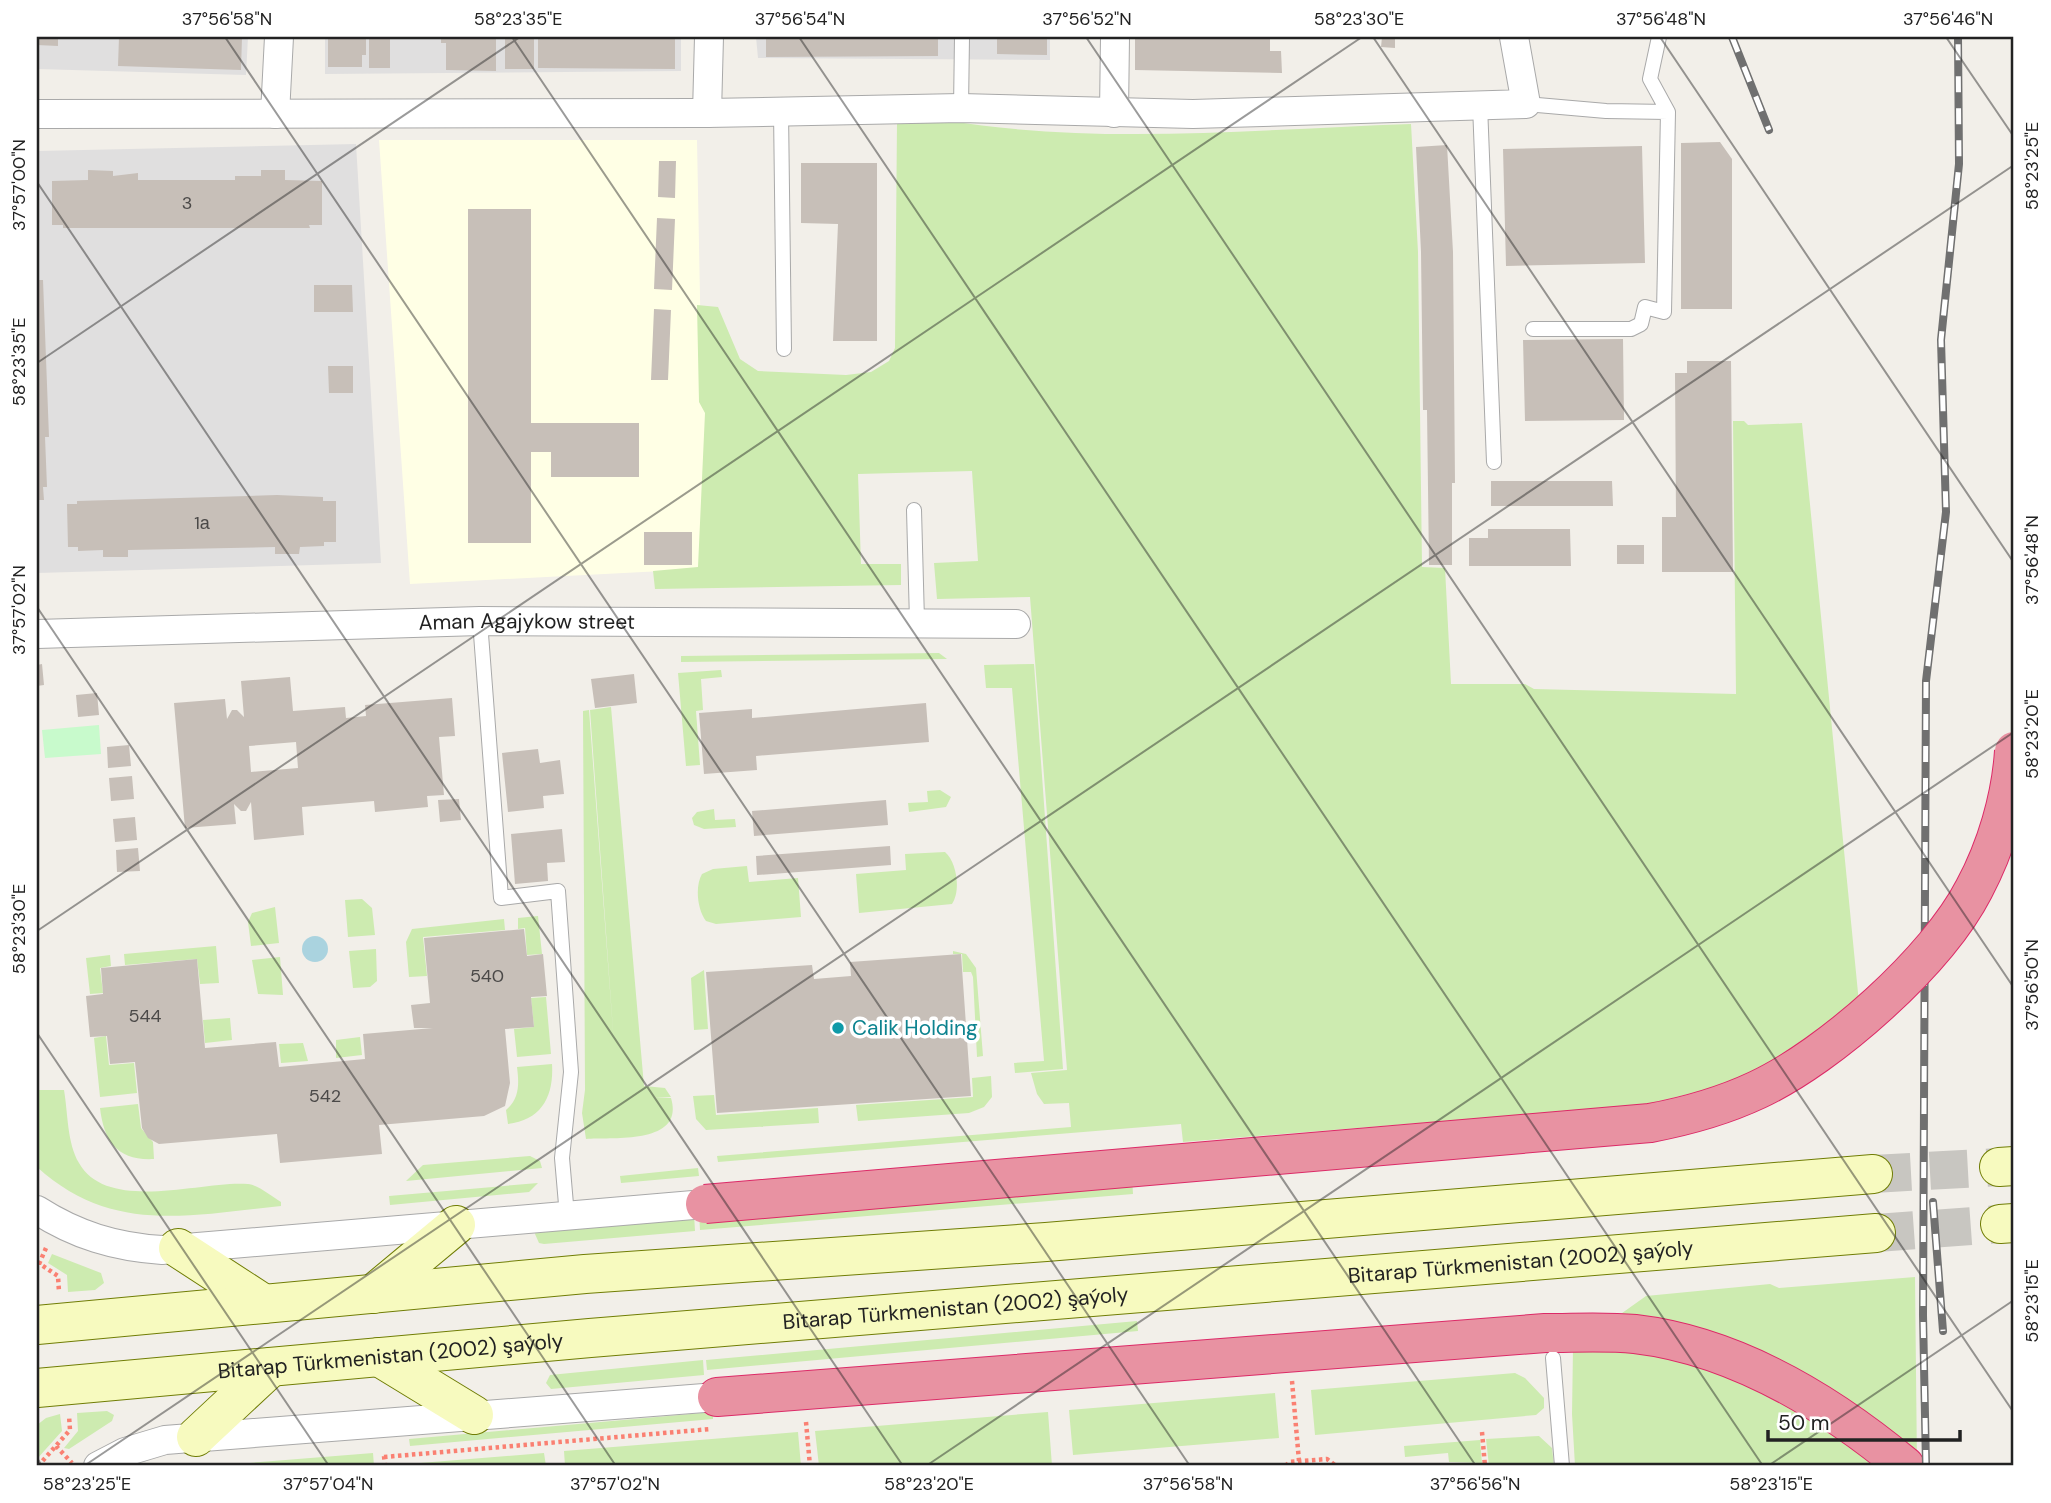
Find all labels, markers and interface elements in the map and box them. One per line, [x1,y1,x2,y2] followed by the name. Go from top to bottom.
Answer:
[182,7,272,31] text: 37°56'58"N
[474,7,562,31] text: 58°23'35"E
[755,7,845,31] text: 37°56'54"N
[1042,7,1132,31] text: 37°56'52"N
[1314,7,1404,31] text: 58°23'30"E
[1616,7,1706,31] text: 37°56'48"N
[1903,7,1993,31] text: 37°56'46"N
[2020,122,2044,210] text: 58°23'25"E
[7,139,31,231] text: 37°57'00"N
[182,191,192,215] house number: 3
[7,318,31,406] text: 58°23'35"E
[194,511,211,535] house number: 1а
[2020,515,2044,605] text: 37°56'48"N
[7,565,31,655] text: 37°57'02"N
[418,607,635,637] street label: Aman Agajykow street
[2020,689,2044,779] text: 58°23'20"E
[7,884,31,974] text: 58°23'30"E
[2020,939,2044,1031] text: 37°56'50"N
[470,964,504,988] house number: 540
[129,1004,161,1028] house number: 544
[852,1014,978,1042] place label: Calik Holding
[830,1020,846,1036] marker: Calik Holding
[309,1084,341,1108] house number: 542
[1347,1234,1695,1290] street label: Bitarap Türkmenistan (2002) şaýoly
[2020,1259,2044,1343] text: 58°23'15"E
[782,1280,1130,1336] street label: Bitarap Türkmenistan (2002) şaýoly
[217,1326,565,1386] street label: Bitarap Türkmenistan (2002) şaýoly
[1768,1398,1960,1442] scale bar
[1778,1409,1829,1437] text: 50 m
[43,1472,131,1496] text: 58°23'25"E
[283,1472,373,1496] text: 37°57'04"N
[570,1472,660,1496] text: 37°57'02"N
[884,1472,974,1496] text: 58°23'20"E
[1143,1472,1233,1496] text: 37°56'58"N
[1430,1472,1520,1496] text: 37°56'56"N
[1729,1472,1813,1496] text: 58°23'15"E

